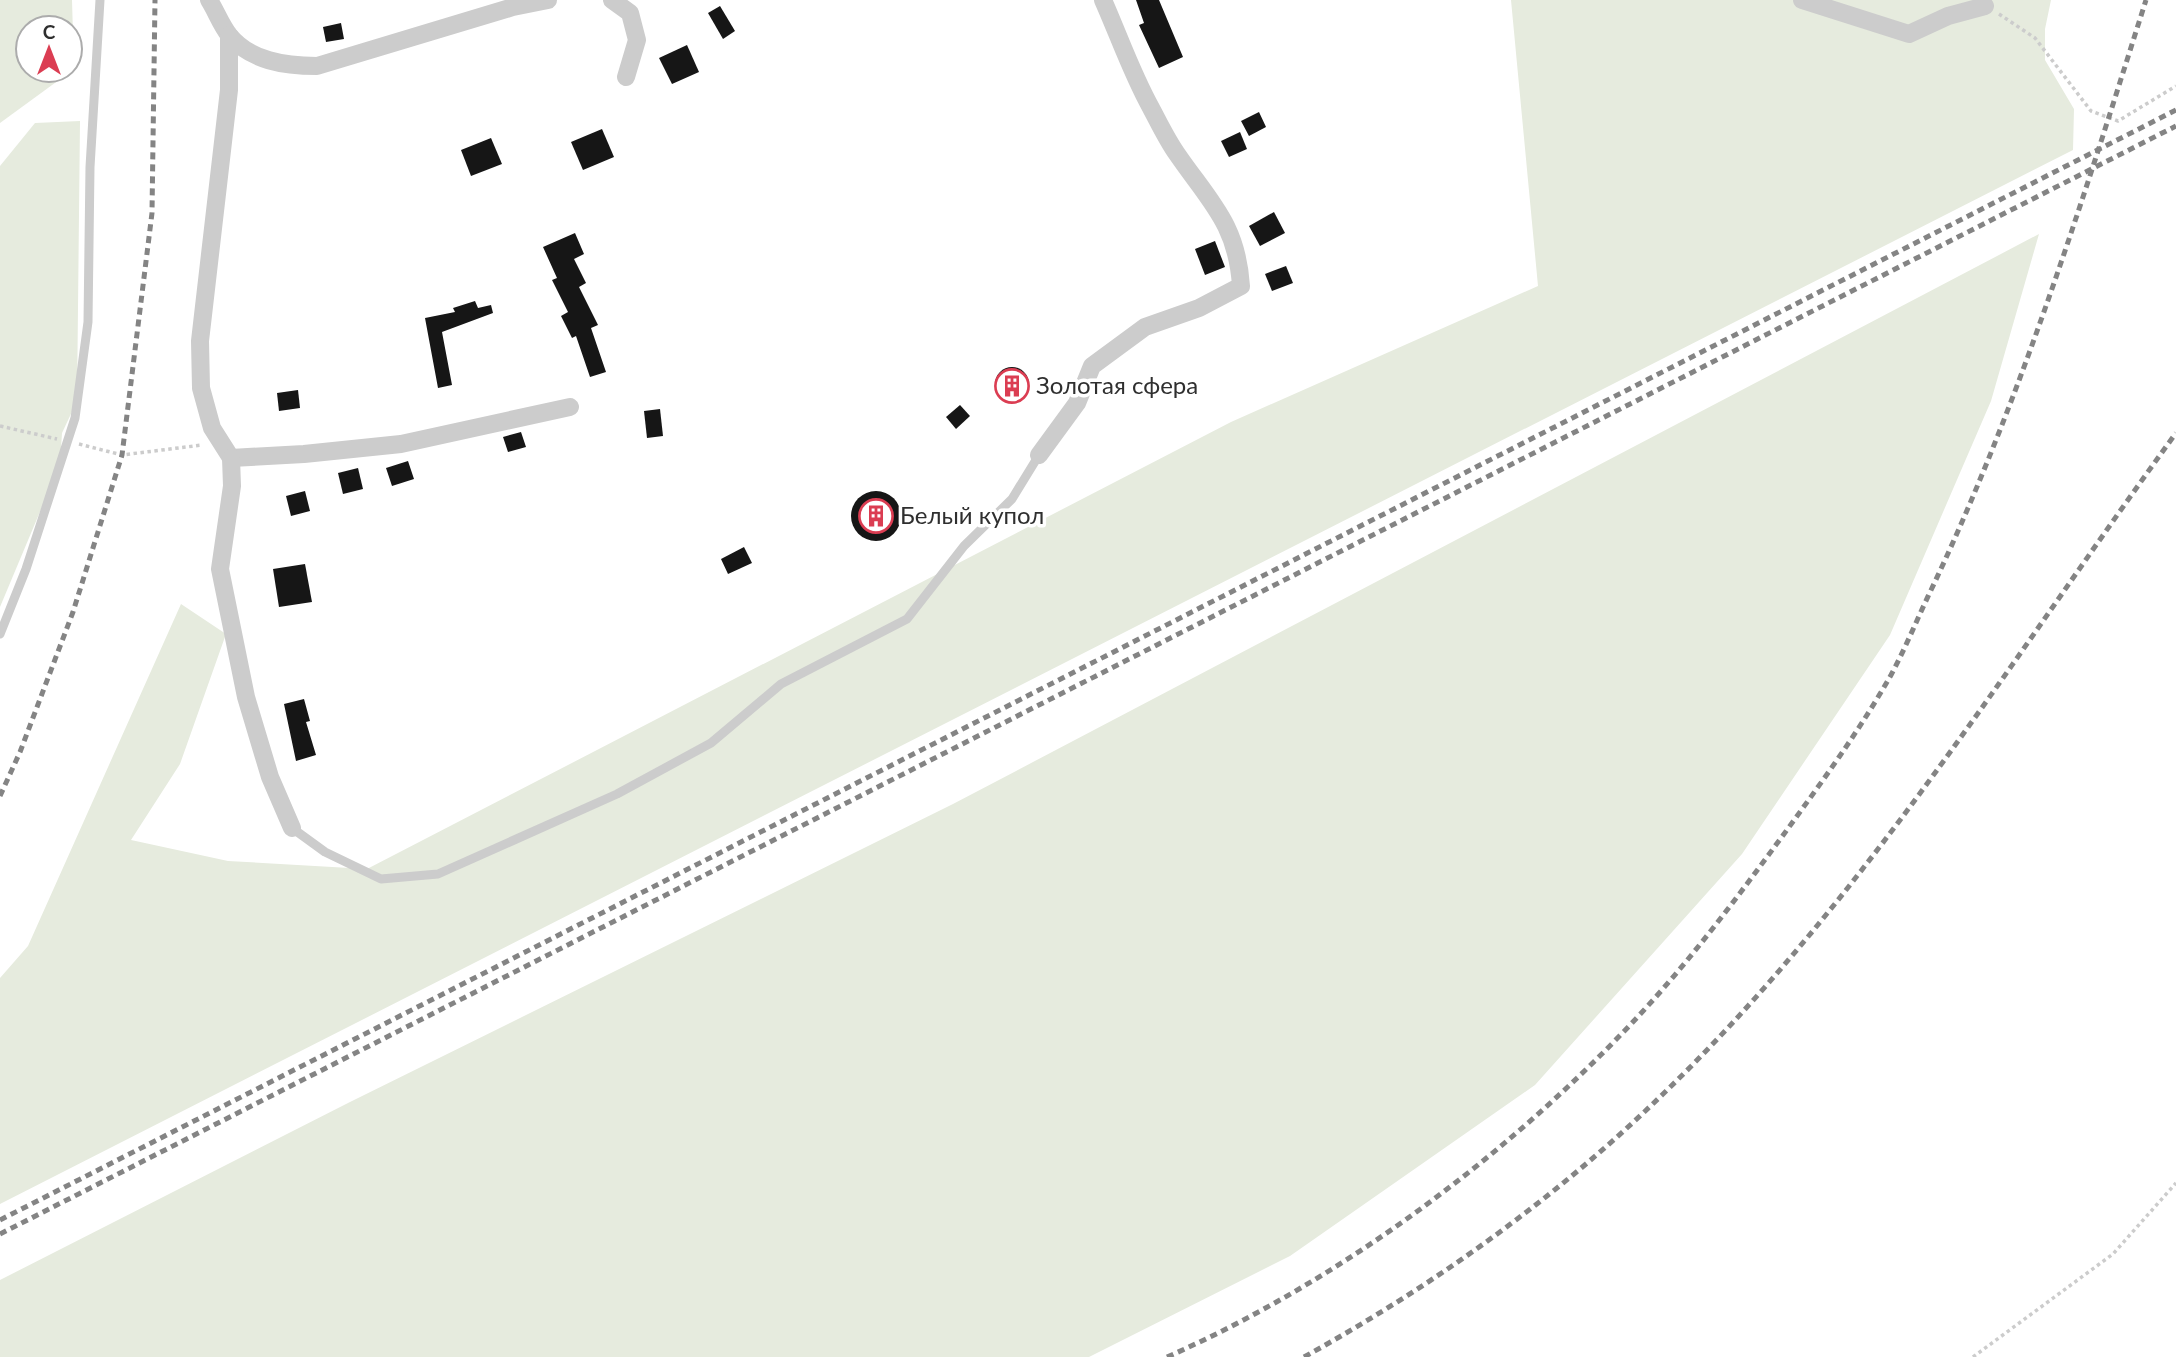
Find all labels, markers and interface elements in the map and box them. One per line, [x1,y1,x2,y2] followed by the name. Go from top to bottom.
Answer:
[14,14,84,84] north arrow
[43,20,56,43] text: С
[993,367,1031,405] building icon: Золотая сфера
[1036,370,1198,399] place label: Золотая сфера
[857,497,895,535] building icon: Белый купол
[900,500,1044,529] place label: Белый купол

